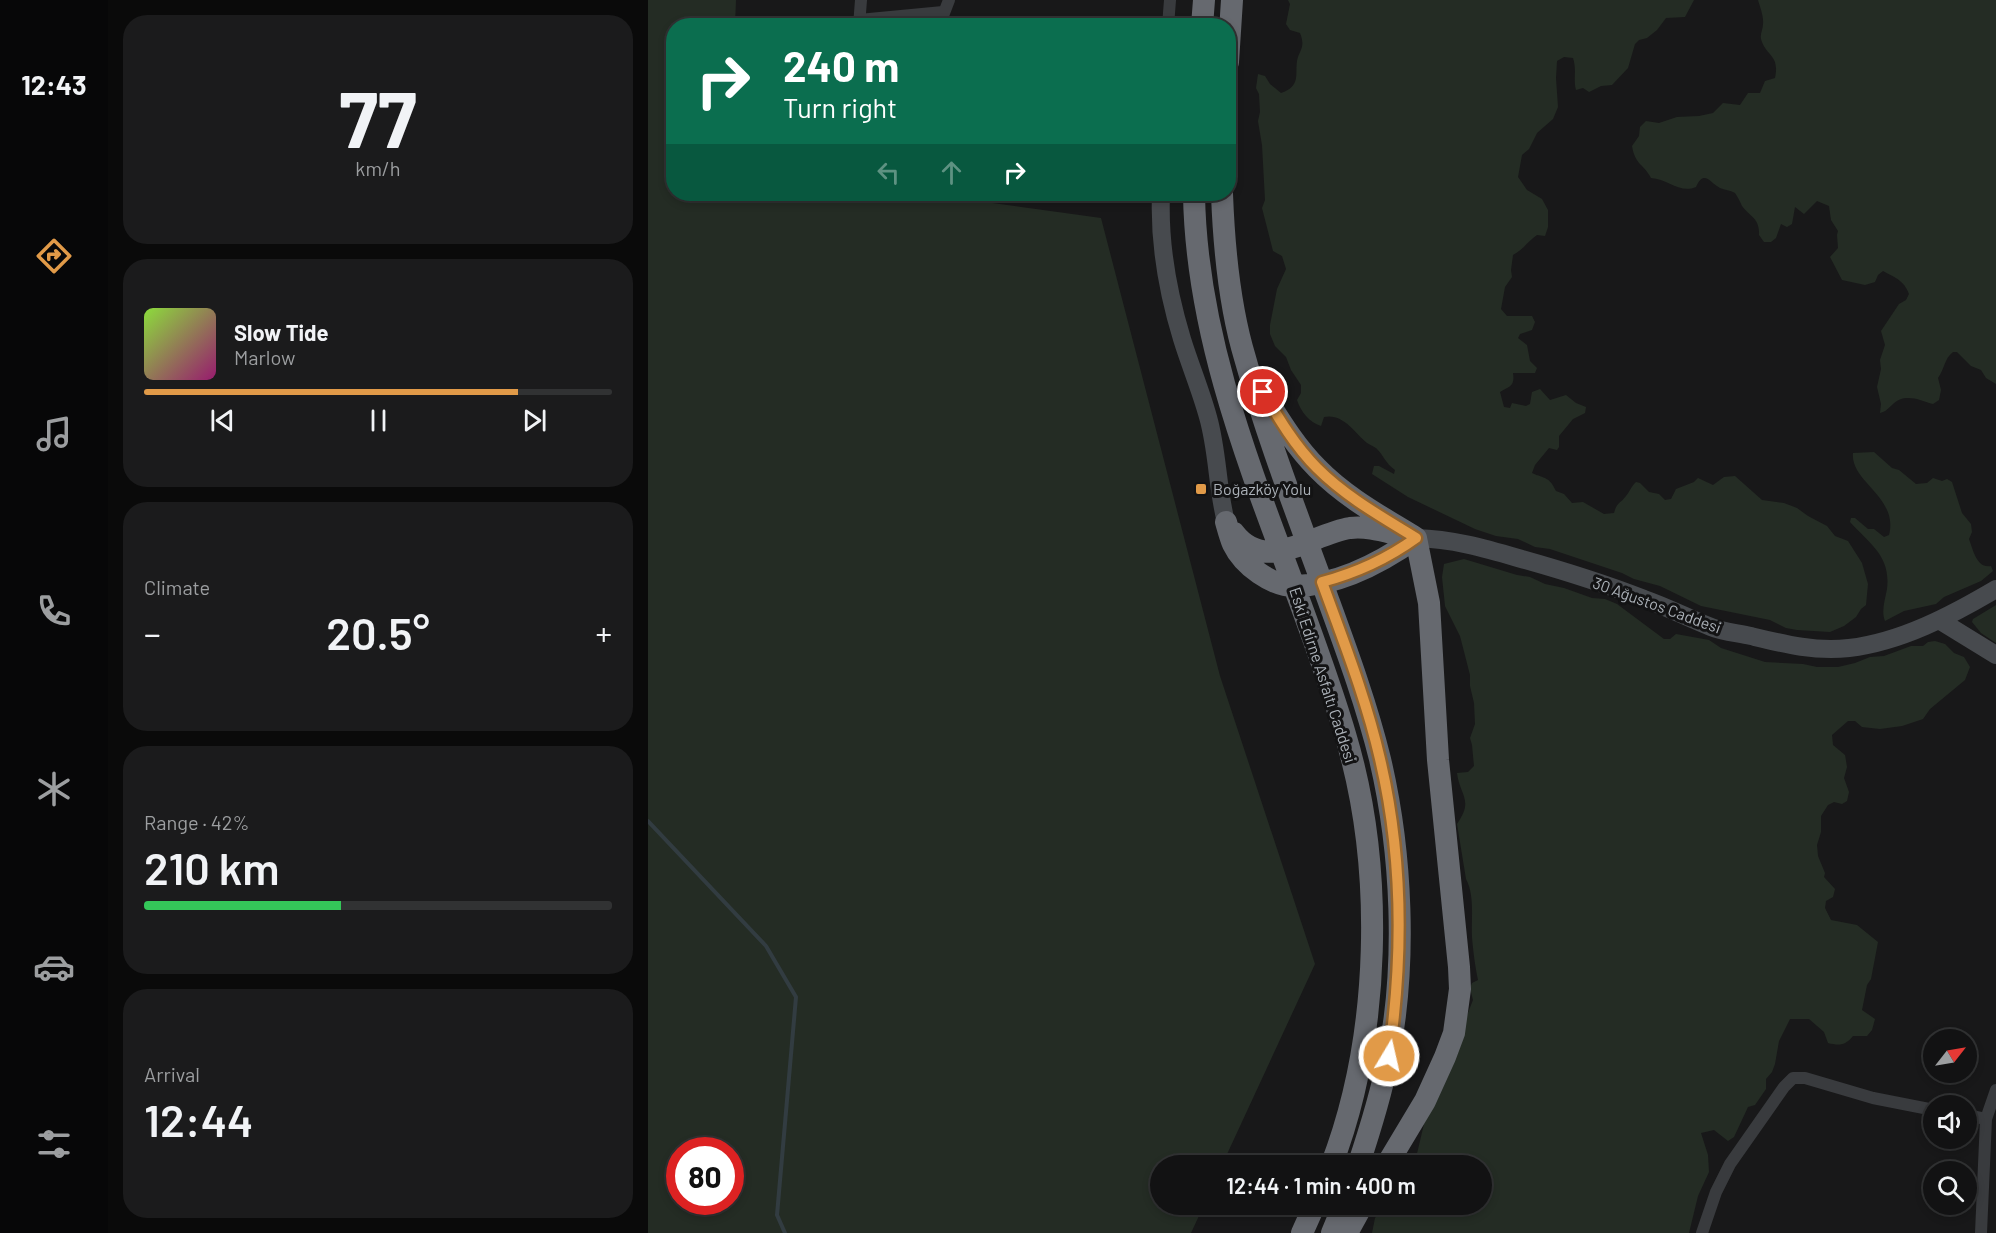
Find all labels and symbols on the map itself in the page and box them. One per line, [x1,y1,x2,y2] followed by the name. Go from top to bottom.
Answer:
[1237,366,1288,417] pin
[1213,479,1311,498] place label: Boğazköy Yolu
[1194,482,1208,496] marker: Boğazköy Yolu
[1590,572,1724,637] street label: 30 Ağustos Caddesi
[1286,585,1361,765] street label: Eski Edirne Asfaltı Caddesi
[1357,1024,1421,1088] position arrow
[1923,1029,1977,1083] north arrow
[666,1137,744,1215] speed limit sign: 80

